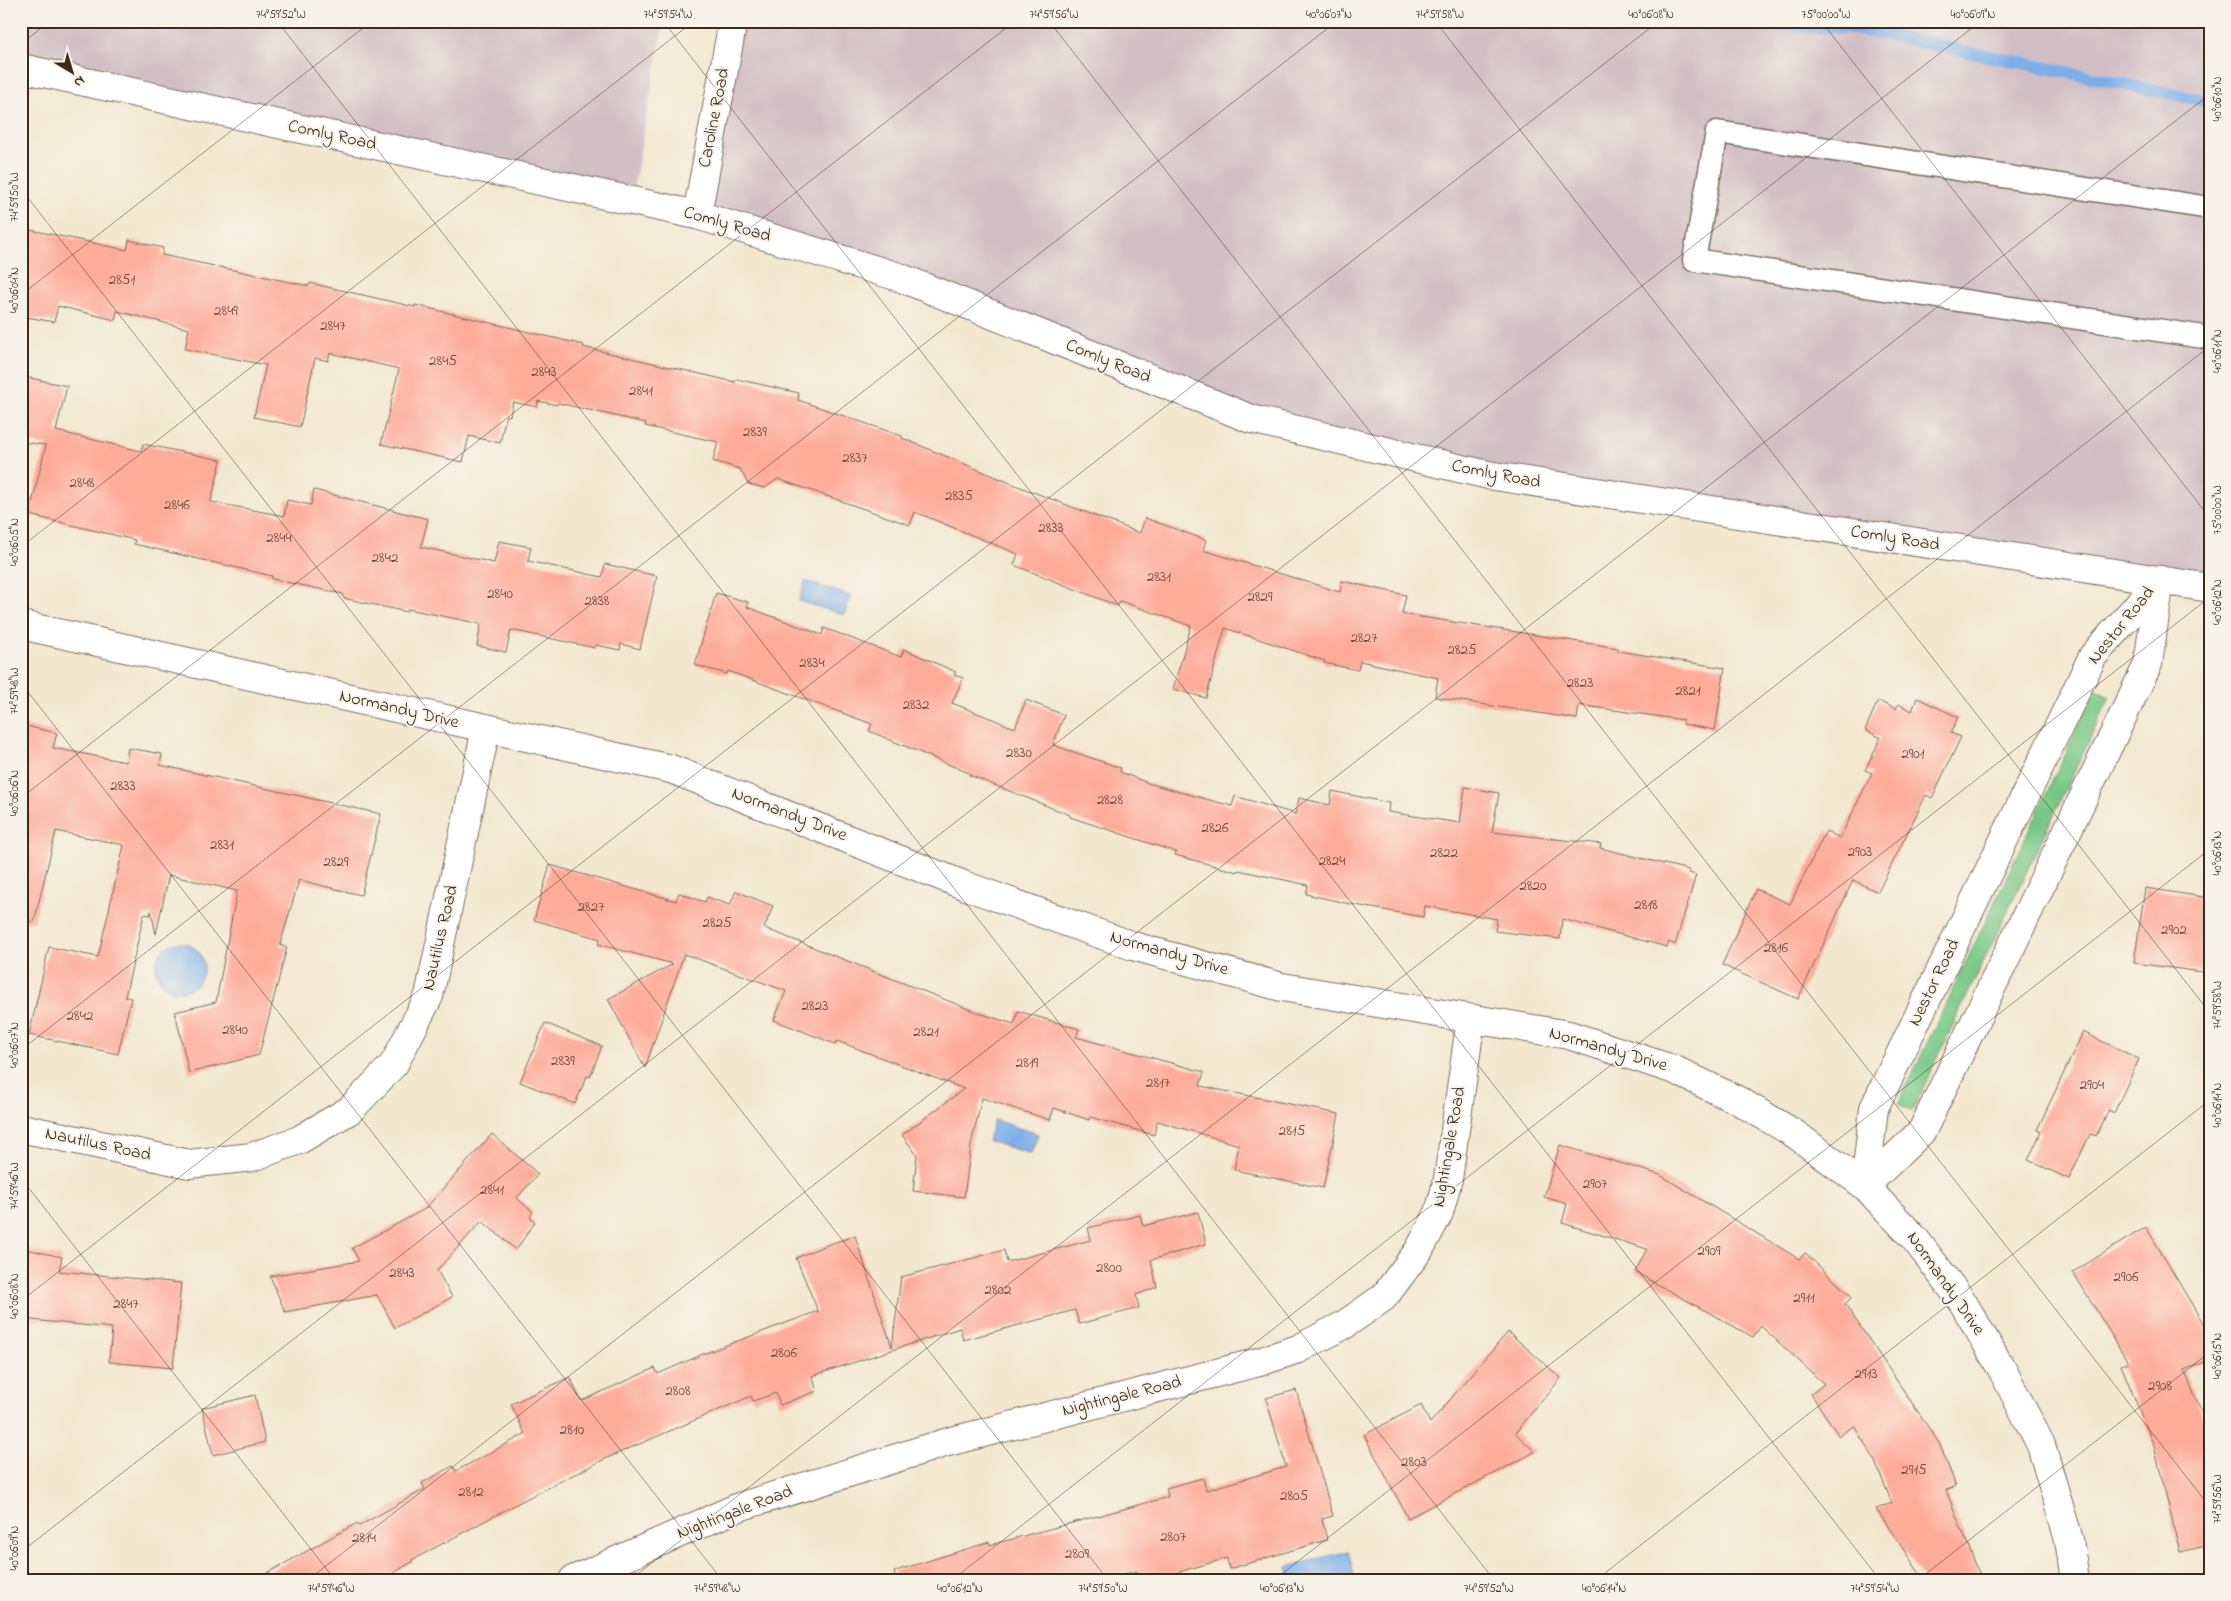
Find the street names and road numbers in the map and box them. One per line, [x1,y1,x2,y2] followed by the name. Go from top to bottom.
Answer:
[693,66,737,170] street label: Caroline Road
[285,114,379,158] street label: Comly Road
[680,200,774,250] street label: Comly Road
[1061,333,1155,391] street label: Comly Road
[1449,454,1543,496] street label: Comly Road
[1849,519,1941,559] street label: Comly Road
[2082,581,2162,671] street label: Nestor Road
[337,684,462,737] street label: Normandy Drive
[727,781,851,849] street label: Normandy Drive
[416,883,466,993] street label: Nautilus Road
[1107,925,1232,984] street label: Normandy Drive
[1903,935,1967,1031] street label: Nestor Road
[1546,1021,1671,1080] street label: Normandy Drive
[1427,1085,1474,1210] street label: Nightingale Road
[43,1121,153,1169] street label: Nautilus Road
[1899,1227,1991,1342] street label: Normandy Drive
[1060,1370,1185,1425] street label: Nightingale Road
[673,1479,797,1548] street label: Nightingale Road

